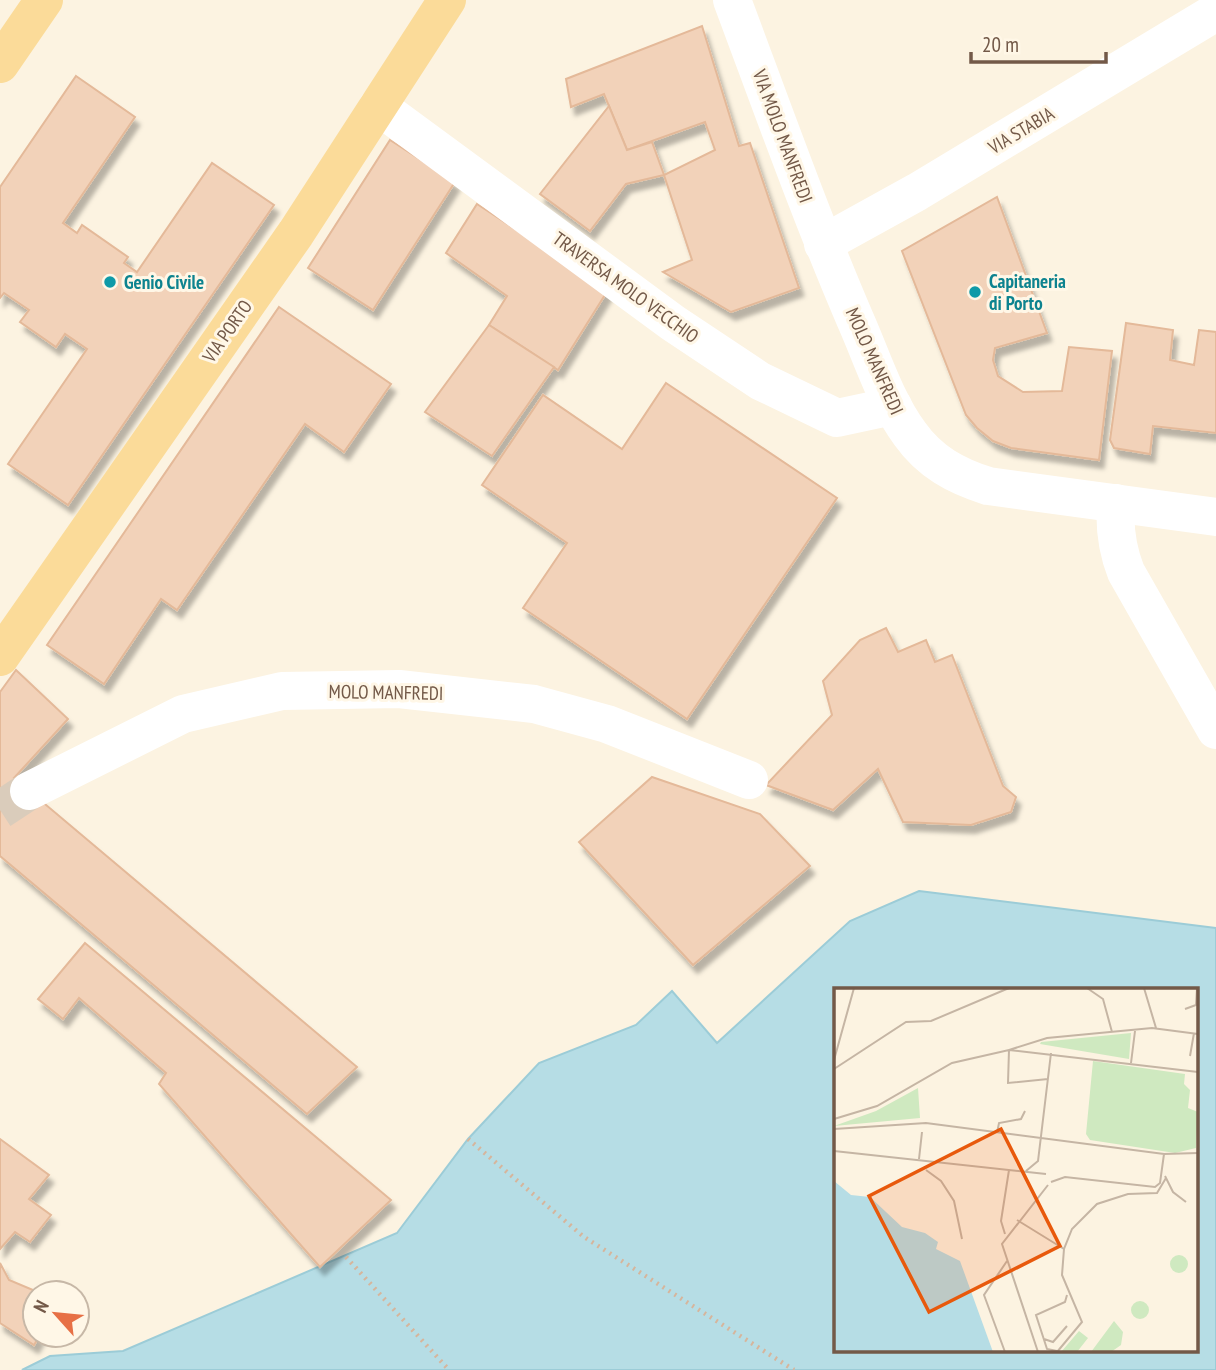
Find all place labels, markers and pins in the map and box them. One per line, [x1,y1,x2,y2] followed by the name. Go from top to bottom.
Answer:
[989,269,1066,315] place label: Capitaneria di Porto
[124,270,204,294] place label: Genio Civile
[102,274,118,290] marker: Genio Civile
[967,284,983,300] marker: Capitaneria di Porto

